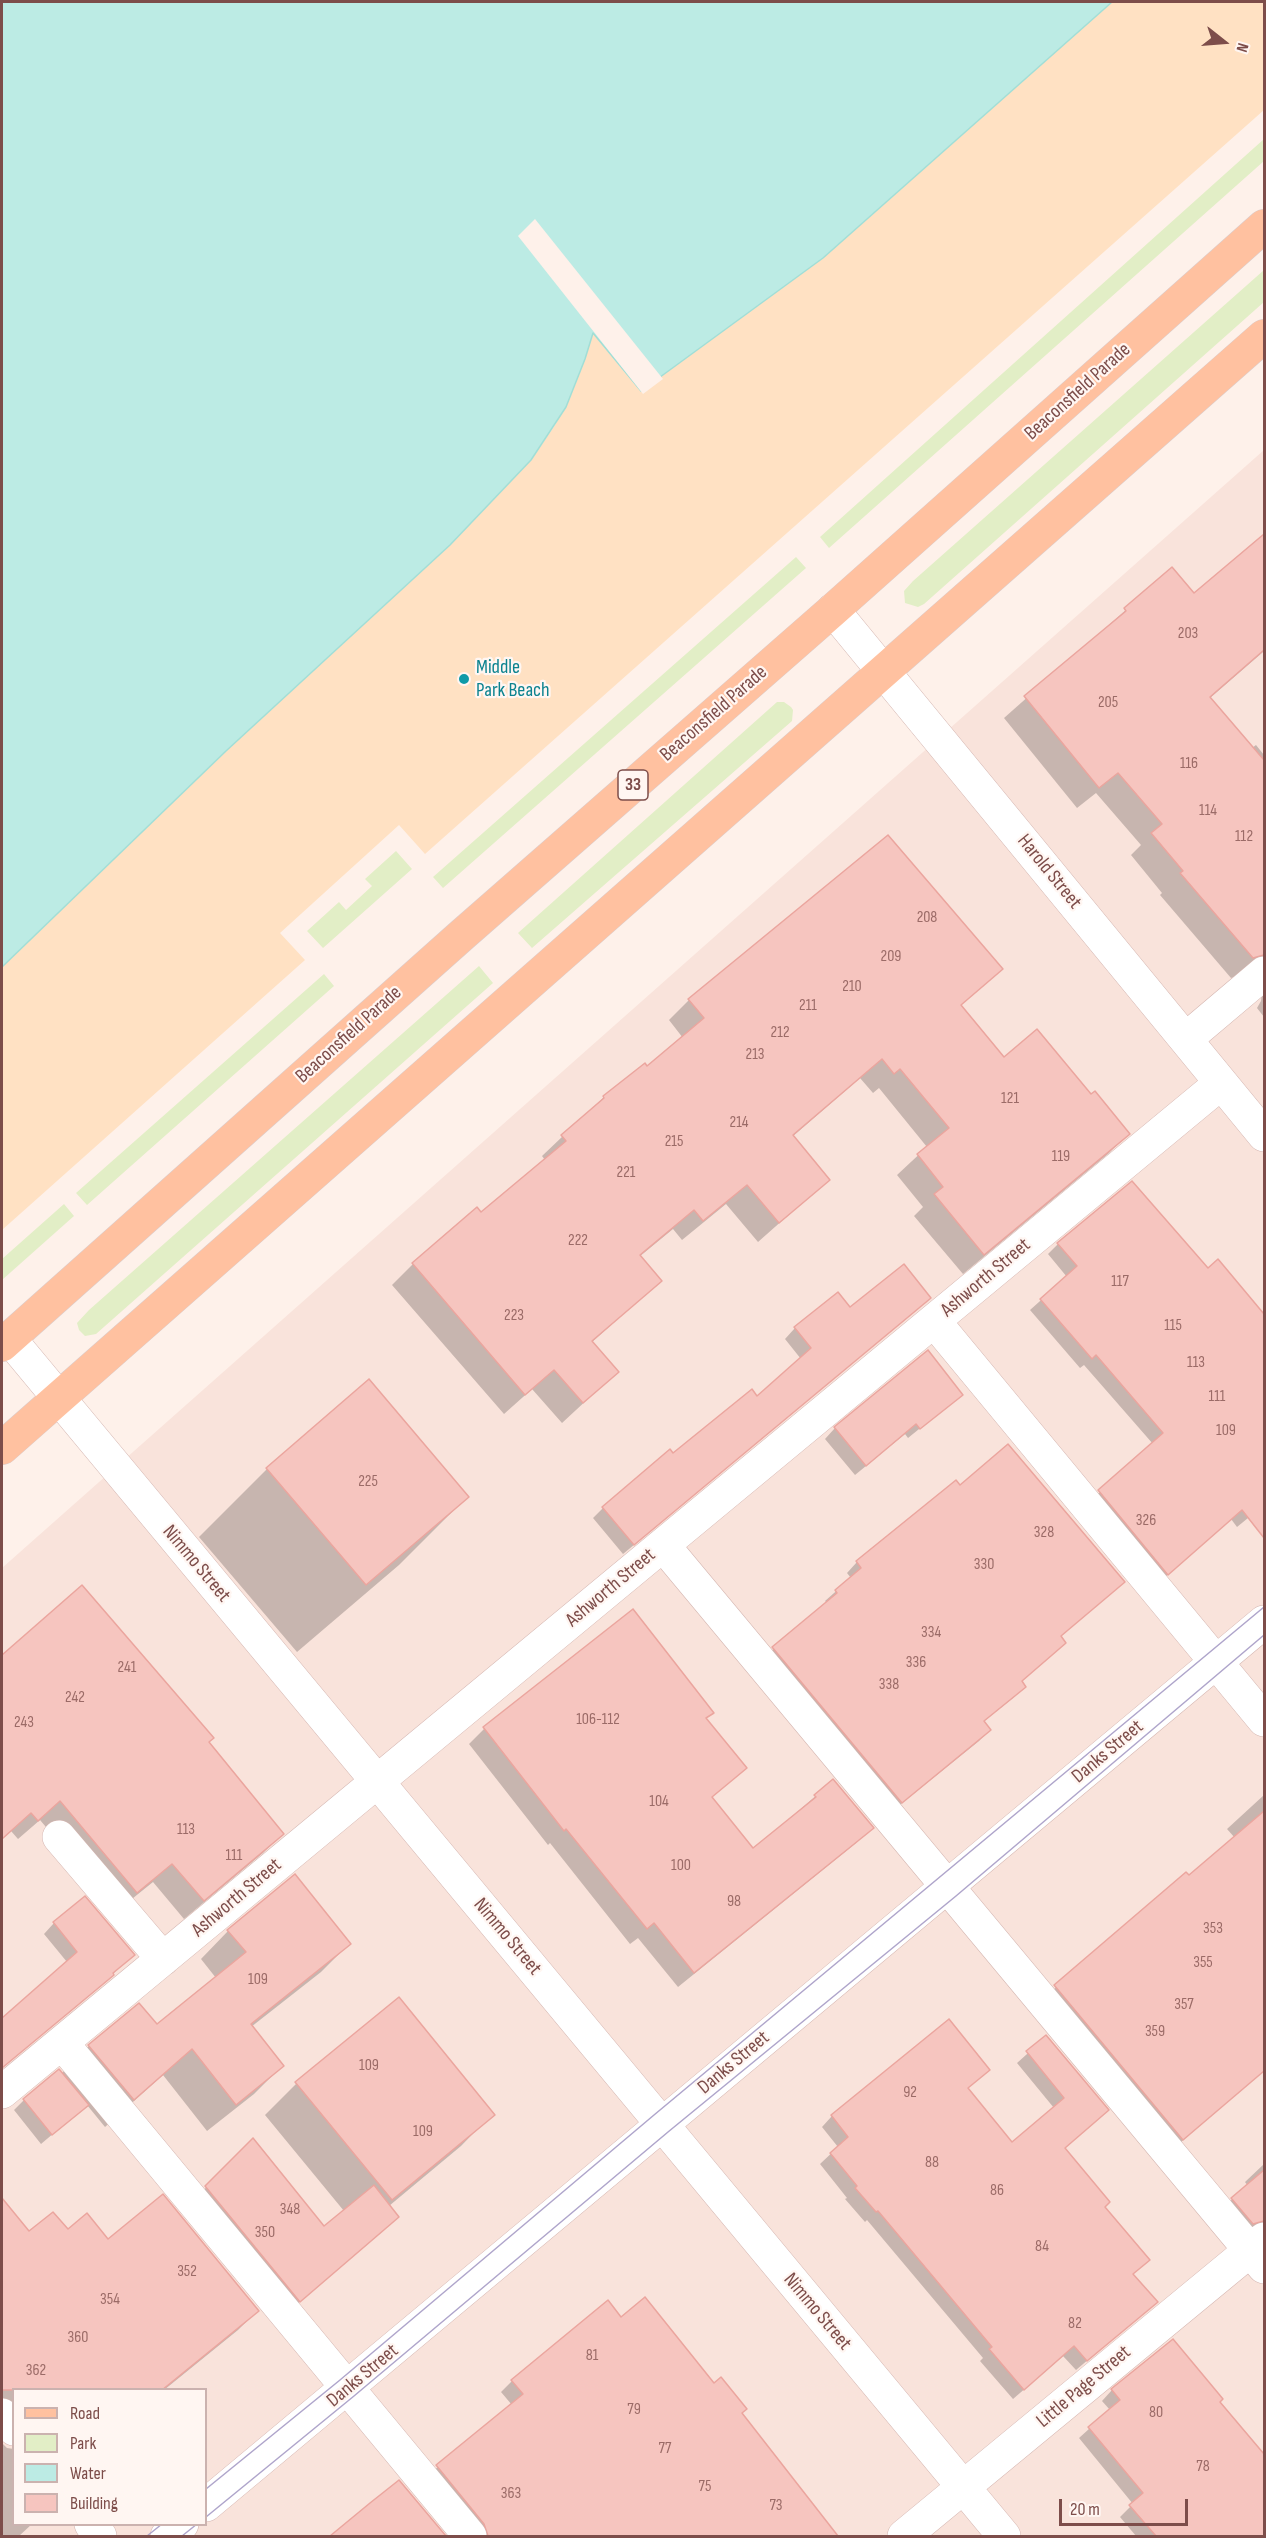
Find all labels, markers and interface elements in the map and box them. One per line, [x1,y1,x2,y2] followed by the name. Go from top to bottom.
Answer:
[1194,12,1254,72] north arrow
[1231,41,1252,54] text: N
[1020,338,1136,446] street label: Beaconsfield Parade
[1178,624,1198,644] house number: 203
[476,656,550,703] place label: Middle Park Beach
[656,661,772,767] street label: Beaconsfield Parade
[457,672,471,686] marker: Middle Park Beach
[1098,693,1118,713] house number: 205
[1180,754,1198,774] house number: 116
[618,770,648,800] road number: 33
[1199,801,1217,821] house number: 114
[1235,827,1253,847] house number: 112
[1012,830,1086,914] street label: Harold Street
[917,908,937,928] house number: 208
[881,947,901,967] house number: 209
[842,977,862,997] house number: 210
[291,981,407,1089] street label: Beaconsfield Parade
[799,996,817,1016] house number: 211
[770,1023,790,1043] house number: 212
[746,1045,764,1065] house number: 213
[1001,1089,1019,1109] house number: 121
[730,1113,748,1133] house number: 214
[665,1132,683,1152] house number: 215
[1052,1147,1070,1167] house number: 119
[617,1163,635,1183] house number: 221
[568,1231,588,1251] house number: 222
[936,1234,1036,1322] street label: Ashworth Street
[1111,1272,1129,1292] house number: 117
[504,1306,524,1326] house number: 223
[1164,1316,1182,1336] house number: 115
[1187,1353,1205,1373] house number: 113
[1209,1387,1225,1407] house number: 111
[1216,1421,1236,1441] house number: 109
[358,1472,378,1492] house number: 225
[1136,1511,1156,1531] house number: 326
[157,1521,235,1607] street label: Nimmo Street
[1034,1523,1054,1543] house number: 328
[561,1544,661,1632] street label: Ashworth Street
[974,1555,994,1575] house number: 330
[921,1623,941,1643] house number: 334
[906,1653,926,1673] house number: 336
[118,1658,136,1678] house number: 241
[879,1675,899,1695] house number: 338
[65,1688,85,1708] house number: 242
[576,1710,620,1730] house number: 106-112
[14,1713,34,1733] house number: 243
[1067,1715,1149,1789] street label: Danks Street
[649,1792,669,1812] house number: 104
[177,1820,195,1840] house number: 113
[226,1846,242,1866] house number: 111
[187,1854,287,1942] street label: Ashworth Street
[671,1856,691,1876] house number: 100
[727,1892,741,1912] house number: 98
[468,1894,546,1980] street label: Nimmo Street
[1203,1919,1223,1939] house number: 353
[1193,1953,1213,1973] house number: 355
[248,1970,268,1990] house number: 109
[1174,1995,1194,2015] house number: 357
[1145,2022,1165,2042] house number: 359
[693,2026,775,2100] street label: Danks Street
[359,2056,379,2076] house number: 109
[903,2083,917,2103] house number: 92
[413,2122,433,2142] house number: 109
[925,2153,939,2173] house number: 88
[990,2181,1004,2201] house number: 86
[280,2200,300,2220] house number: 348
[255,2223,275,2243] house number: 350
[1035,2237,1049,2257] house number: 84
[177,2262,197,2282] house number: 352
[778,2269,856,2355] street label: Nimmo Street
[100,2290,120,2310] house number: 354
[1068,2314,1082,2334] house number: 82
[68,2328,88,2348] house number: 360
[322,2339,404,2413] street label: Danks Street
[1032,2341,1136,2433] street label: Little Page Street
[586,2346,598,2366] house number: 81
[26,2361,46,2381] house number: 362
[12,2388,207,2526] legend
[627,2400,641,2420] house number: 79
[70,2403,100,2424] text: Road
[1149,2403,1163,2423] house number: 80
[70,2433,96,2454] text: Park
[659,2439,671,2459] house number: 77
[1196,2457,1210,2477] house number: 78
[70,2463,106,2484] text: Water
[699,2477,711,2497] house number: 75
[501,2484,521,2504] house number: 363
[1062,2487,1191,2525] scale bar
[70,2493,118,2514] text: Building
[769,2496,783,2516] house number: 73
[1070,2499,1100,2520] text: 20 m

